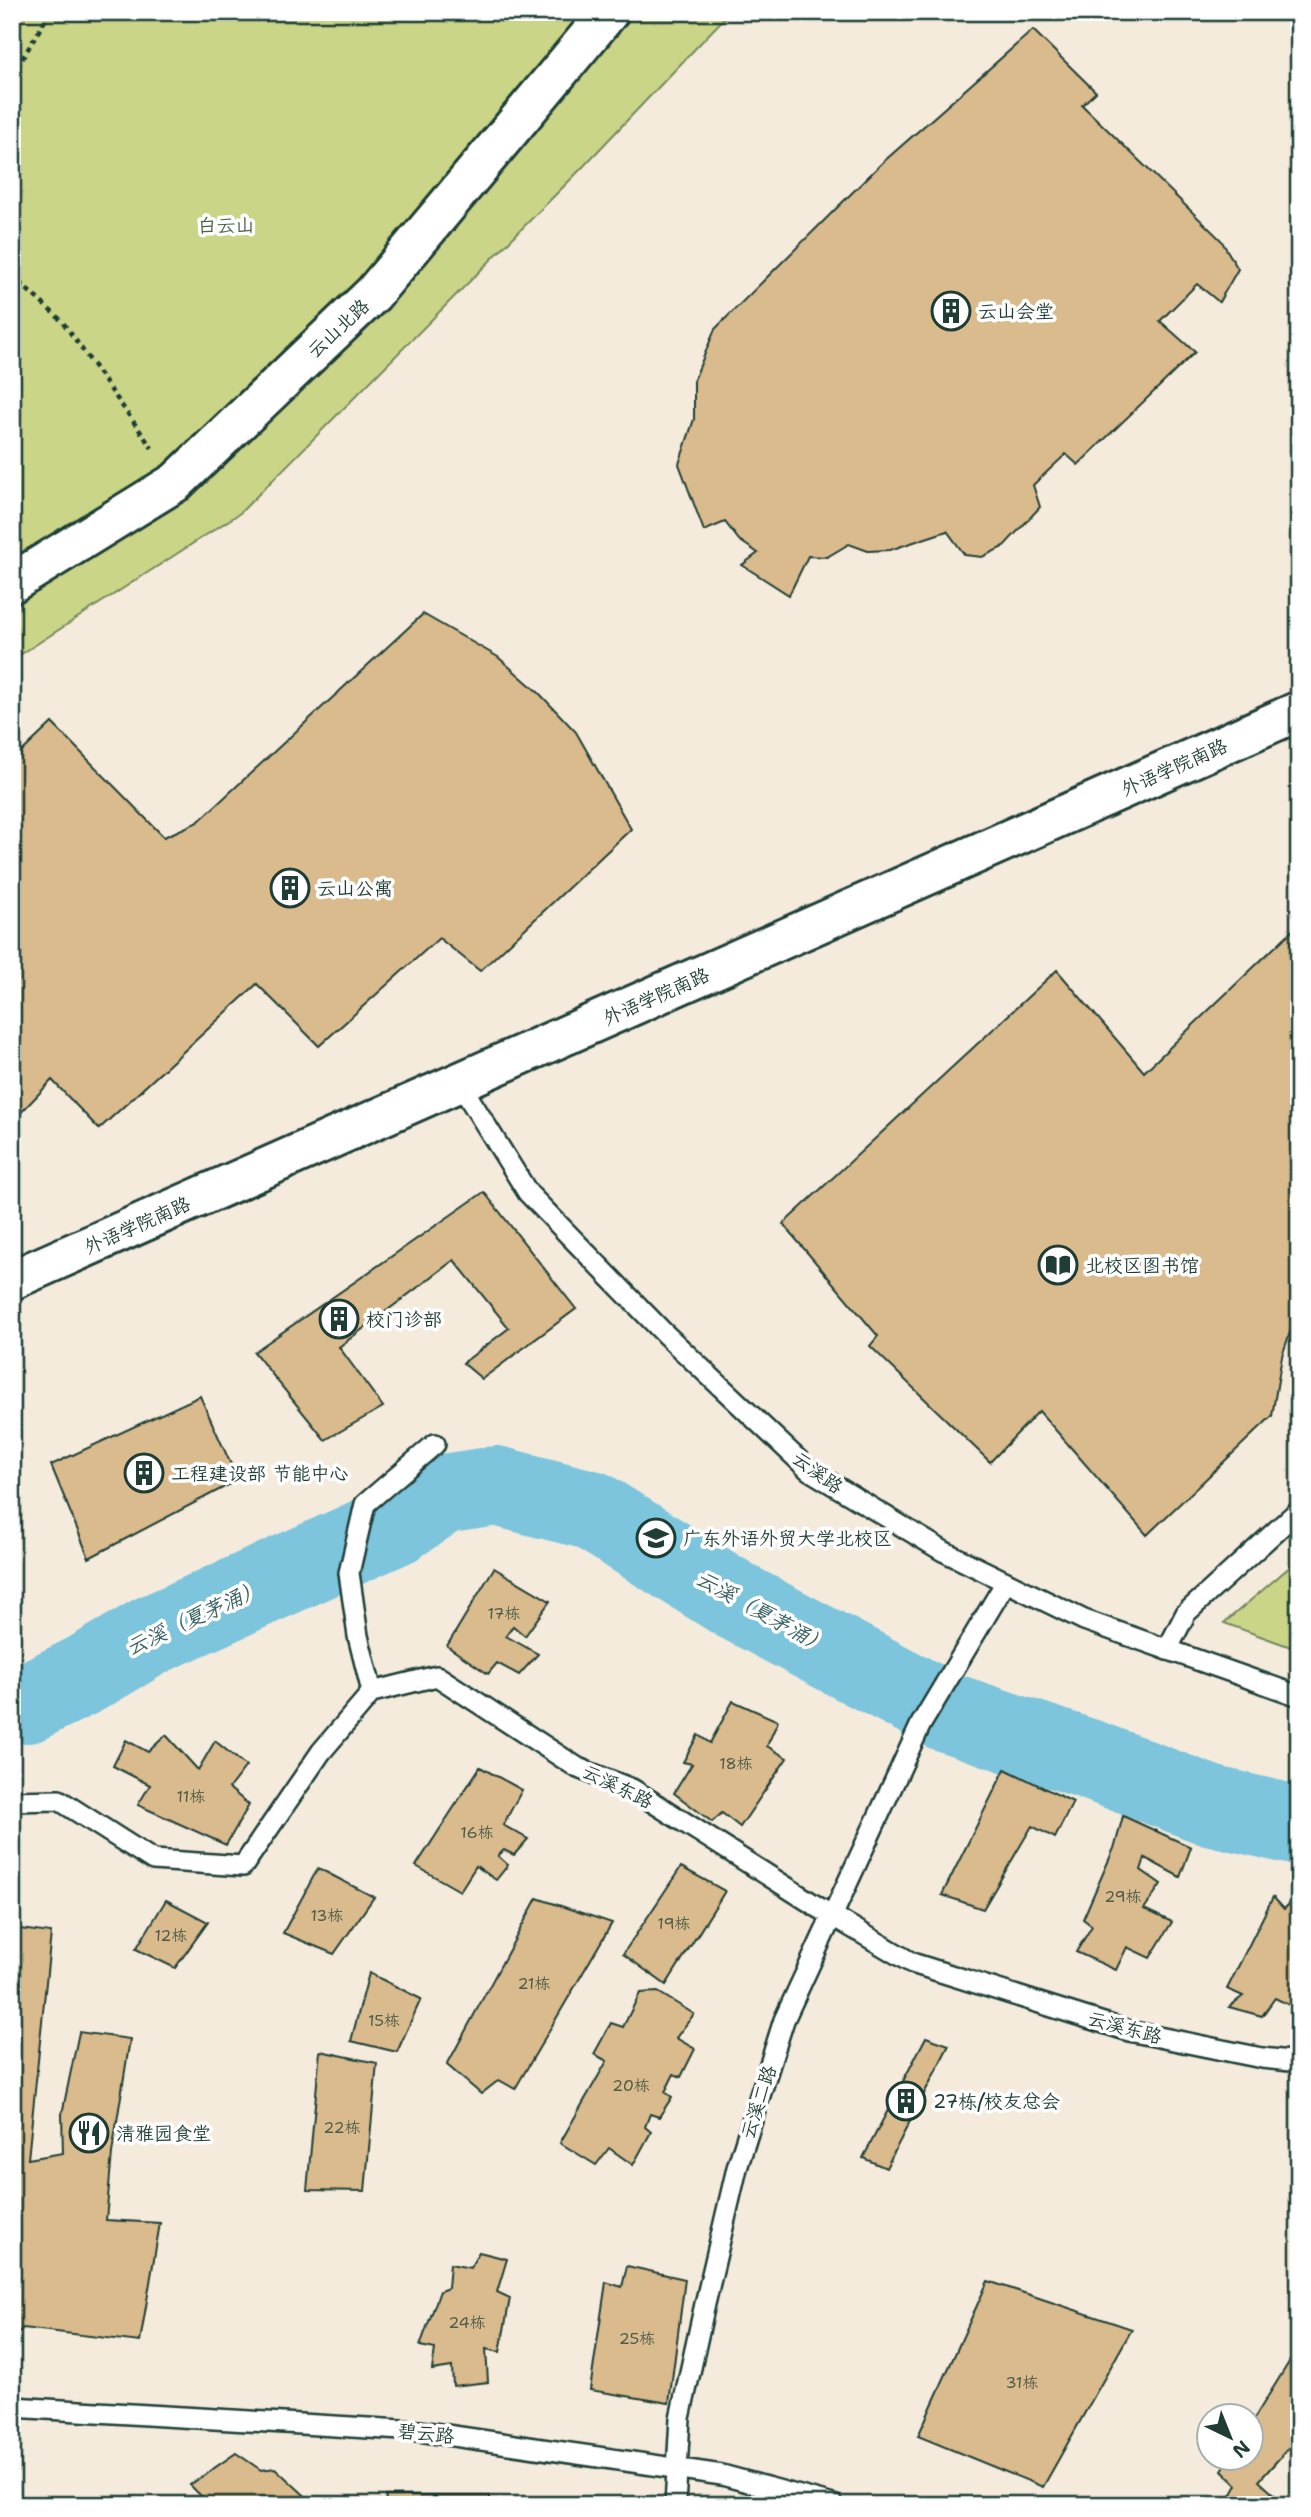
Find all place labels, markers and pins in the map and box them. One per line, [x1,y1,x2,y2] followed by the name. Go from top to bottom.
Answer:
[930,290,972,332] building icon: 云山会堂
[978,299,1054,324] place label: 云山会堂
[269,867,311,909] building icon: 云山公寓
[317,876,393,901] place label: 云山公寓
[1037,1244,1079,1286] library icon: 北校区图书馆
[1085,1253,1199,1278] place label: 北校区图书馆
[318,1298,360,1340] building icon: 校门诊部
[366,1307,442,1332] place label: 校门诊部
[123,1452,165,1494] building icon: 工程建设部 节能中心
[171,1461,348,1486] place label: 工程建设部 节能中心
[635,1517,677,1559] school or university icon: 广东外语外贸大学北校区
[683,1526,892,1551] place label: 广东外语外贸大学北校区
[885,2080,927,2122] building icon: 27栋/校友总会
[933,2089,1060,2114] place label: 27栋/校友总会
[68,2112,110,2154] restaurant icon: 清雅园食堂
[116,2121,211,2146] place label: 清雅园食堂

